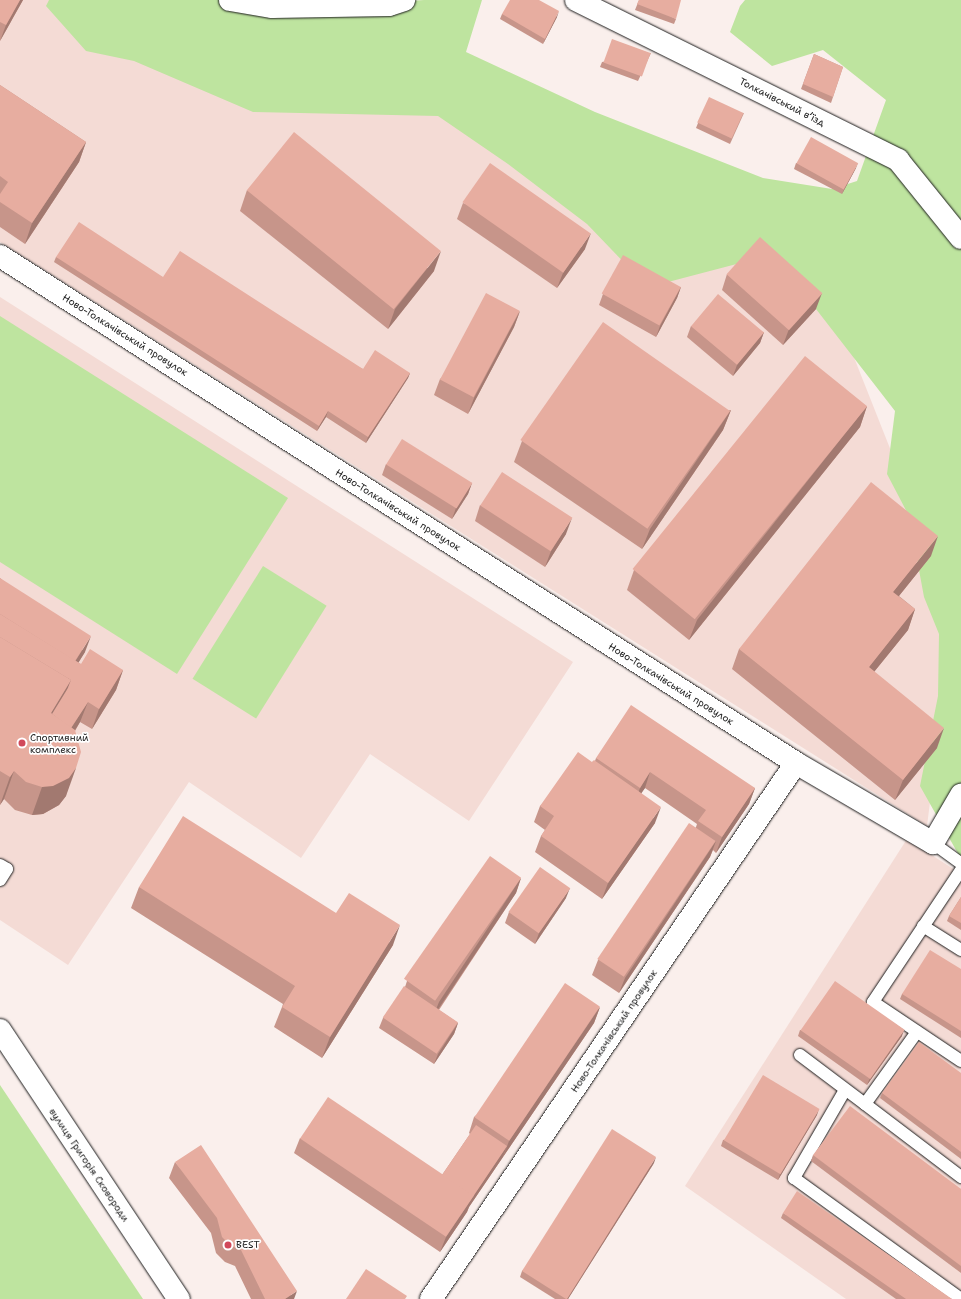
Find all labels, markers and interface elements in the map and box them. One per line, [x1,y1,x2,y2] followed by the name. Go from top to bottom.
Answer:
[737,75,827,129] street label: Толкачівський в’їзд
[60,291,190,379] street label: Ново-Толкачівський провулок
[333,466,463,554] street label: Ново-Толкачівський провулок
[606,640,736,728] street label: Ново-Толкачівський провулок
[30,731,89,754] place label: Спортивний комплекс
[17,738,27,748] marker: Спортивний комплекс
[568,967,660,1095] street label: Ново-Толкачівський провулок
[47,1106,131,1224] street label: вулиця Григорія Сковороди
[236,1239,260,1251] place label: BEST
[223,1240,233,1250] marker: BEST

